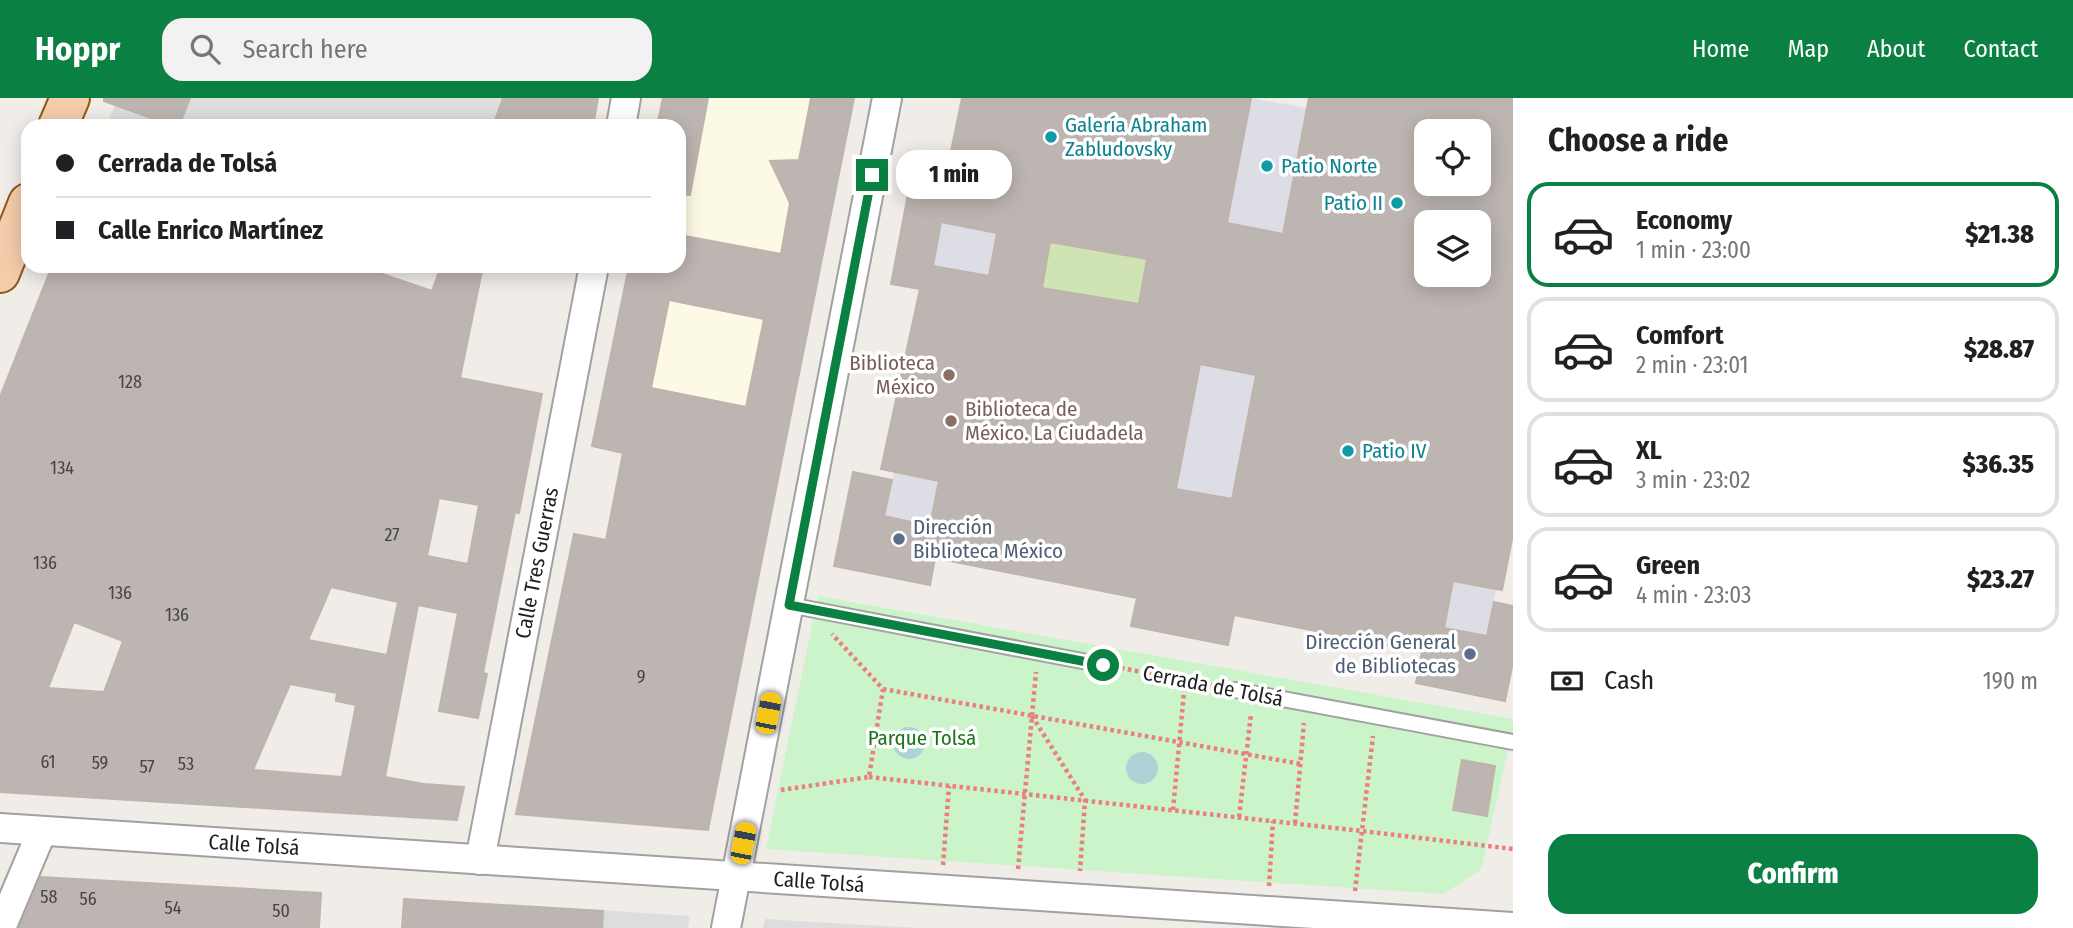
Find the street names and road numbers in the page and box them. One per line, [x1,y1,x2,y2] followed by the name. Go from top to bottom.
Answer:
[510,485,564,641] street label: Calle Tres Guerras
[1141,660,1285,712] street label: Cerrada de Tolsá
[208,829,300,861] street label: Calle Tolsá
[773,866,865,898] street label: Calle Tolsá

